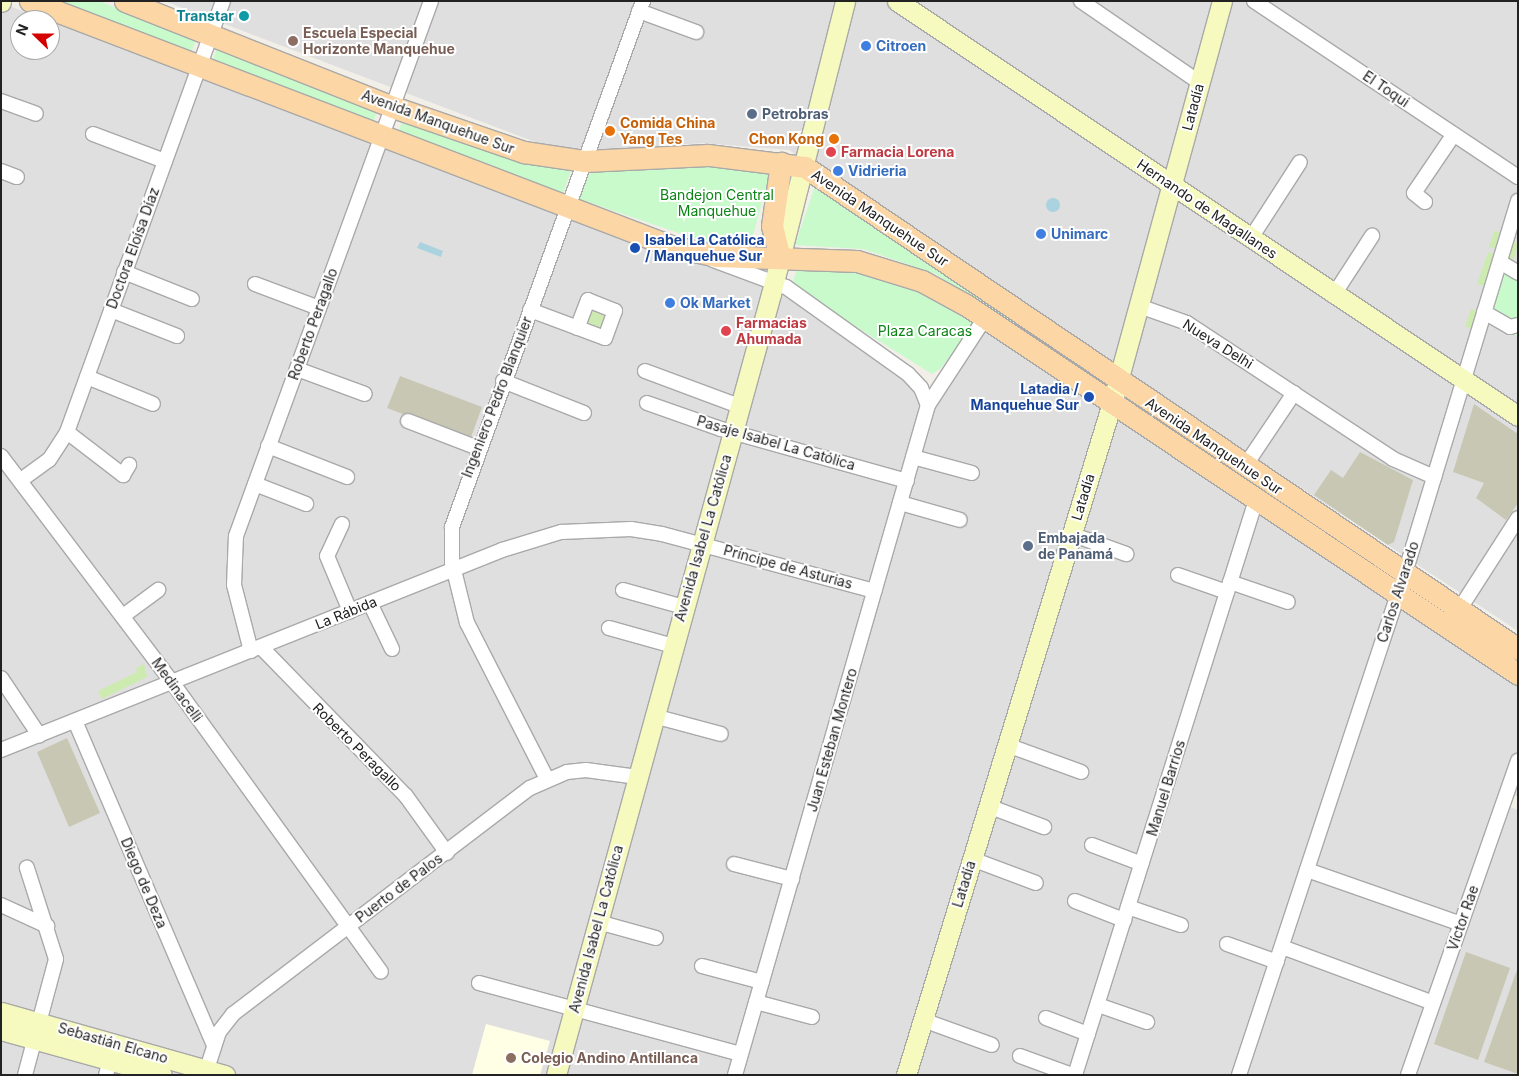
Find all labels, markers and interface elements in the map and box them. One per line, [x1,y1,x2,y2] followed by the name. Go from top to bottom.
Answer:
[176,8,234,24] place label: Transtar
[10,10,60,60] north arrow
[238,10,250,22] marker: Transtar
[12,21,31,38] text: N
[303,25,455,58] place label: Escuela Especial Horizonte Manquehue
[287,35,299,47] marker: Escuela Especial Horizonte Manquehue
[876,38,926,54] place label: Citroen
[860,40,872,52] marker: Citroen
[1360,67,1412,111] street label: El Toqui
[1179,82,1207,132] street label: Latadía
[359,86,517,158] street label: Avenida Manquehue Sur
[762,106,829,122] place label: Petrobras
[746,108,758,120] marker: Petrobras
[620,115,715,148] place label: Comida China Yang Tes
[604,125,616,137] marker: Comida China Yang Tes
[749,131,824,147] place label: Chon Kong
[828,133,840,145] marker: Chon Kong
[841,144,954,160] place label: Farmacia Lorena
[825,146,837,158] marker: Farmacia Lorena
[1134,156,1280,262] street label: Hernando de Magallanes
[848,163,907,179] place label: Vidrieria
[832,165,844,177] marker: Vidrieria
[808,166,952,270] street label: Avenida Manquehue Sur
[103,185,163,311] street label: Doctora Eloísa Díaz
[660,187,774,220] park label: Bandejon Central Manquehue
[1051,226,1108,242] place label: Unimarc
[1035,228,1047,240] marker: Unimarc
[645,232,765,264] place label: Isabel La Católica / Manquehue Sur
[629,242,641,254] marker: Isabel La Católica / Manquehue Sur
[285,266,341,382] street label: Roberto Peragallo
[680,295,751,311] place label: Ok Market
[664,297,676,309] marker: Ok Market
[458,314,536,480] street label: Ingeniero Pedro Blanquier
[736,315,807,348] place label: Farmacias Ahumada
[1180,316,1256,372] street label: Nueva Delhi
[878,323,972,339] park label: Plaza Caracas
[720,325,732,337] marker: Farmacias Ahumada
[971,381,1079,414] place label: Latadia / Manquehue Sur
[1083,391,1095,403] marker: Latadia / Manquehue Sur
[1142,394,1286,498] street label: Avenida Manquehue Sur
[695,412,857,474] street label: Pasaje Isabel La Católica
[671,453,735,623] street label: Avenida Isabel La Católica
[1068,472,1098,522] street label: Latadía
[1038,530,1113,562] place label: Embajada de Panamá
[1374,539,1422,645] street label: Carlos Alvarado
[1022,540,1034,552] marker: Embajada de Panamá
[722,542,854,592] street label: Príncipe de Asturias
[313,593,379,633] street label: La Rábida
[148,655,206,725] street label: Medinacelli
[803,666,861,814] street label: Juan Esteban Montero
[309,699,405,795] street label: Roberto Peragallo
[1143,738,1189,838] street label: Manuel Barrios
[117,835,171,931] street label: Diego de Deza
[565,843,627,1015] street label: Avenida Isabel La Católica
[352,850,446,926] street label: Puerto de Palos
[949,859,979,909] street label: Latadía
[1444,883,1482,953] street label: Víctor Rae
[56,1019,170,1067] street label: Sebastián Elcano
[521,1050,698,1066] place label: Colegio Andino Antillanca
[505,1052,517,1064] marker: Colegio Andino Antillanca

